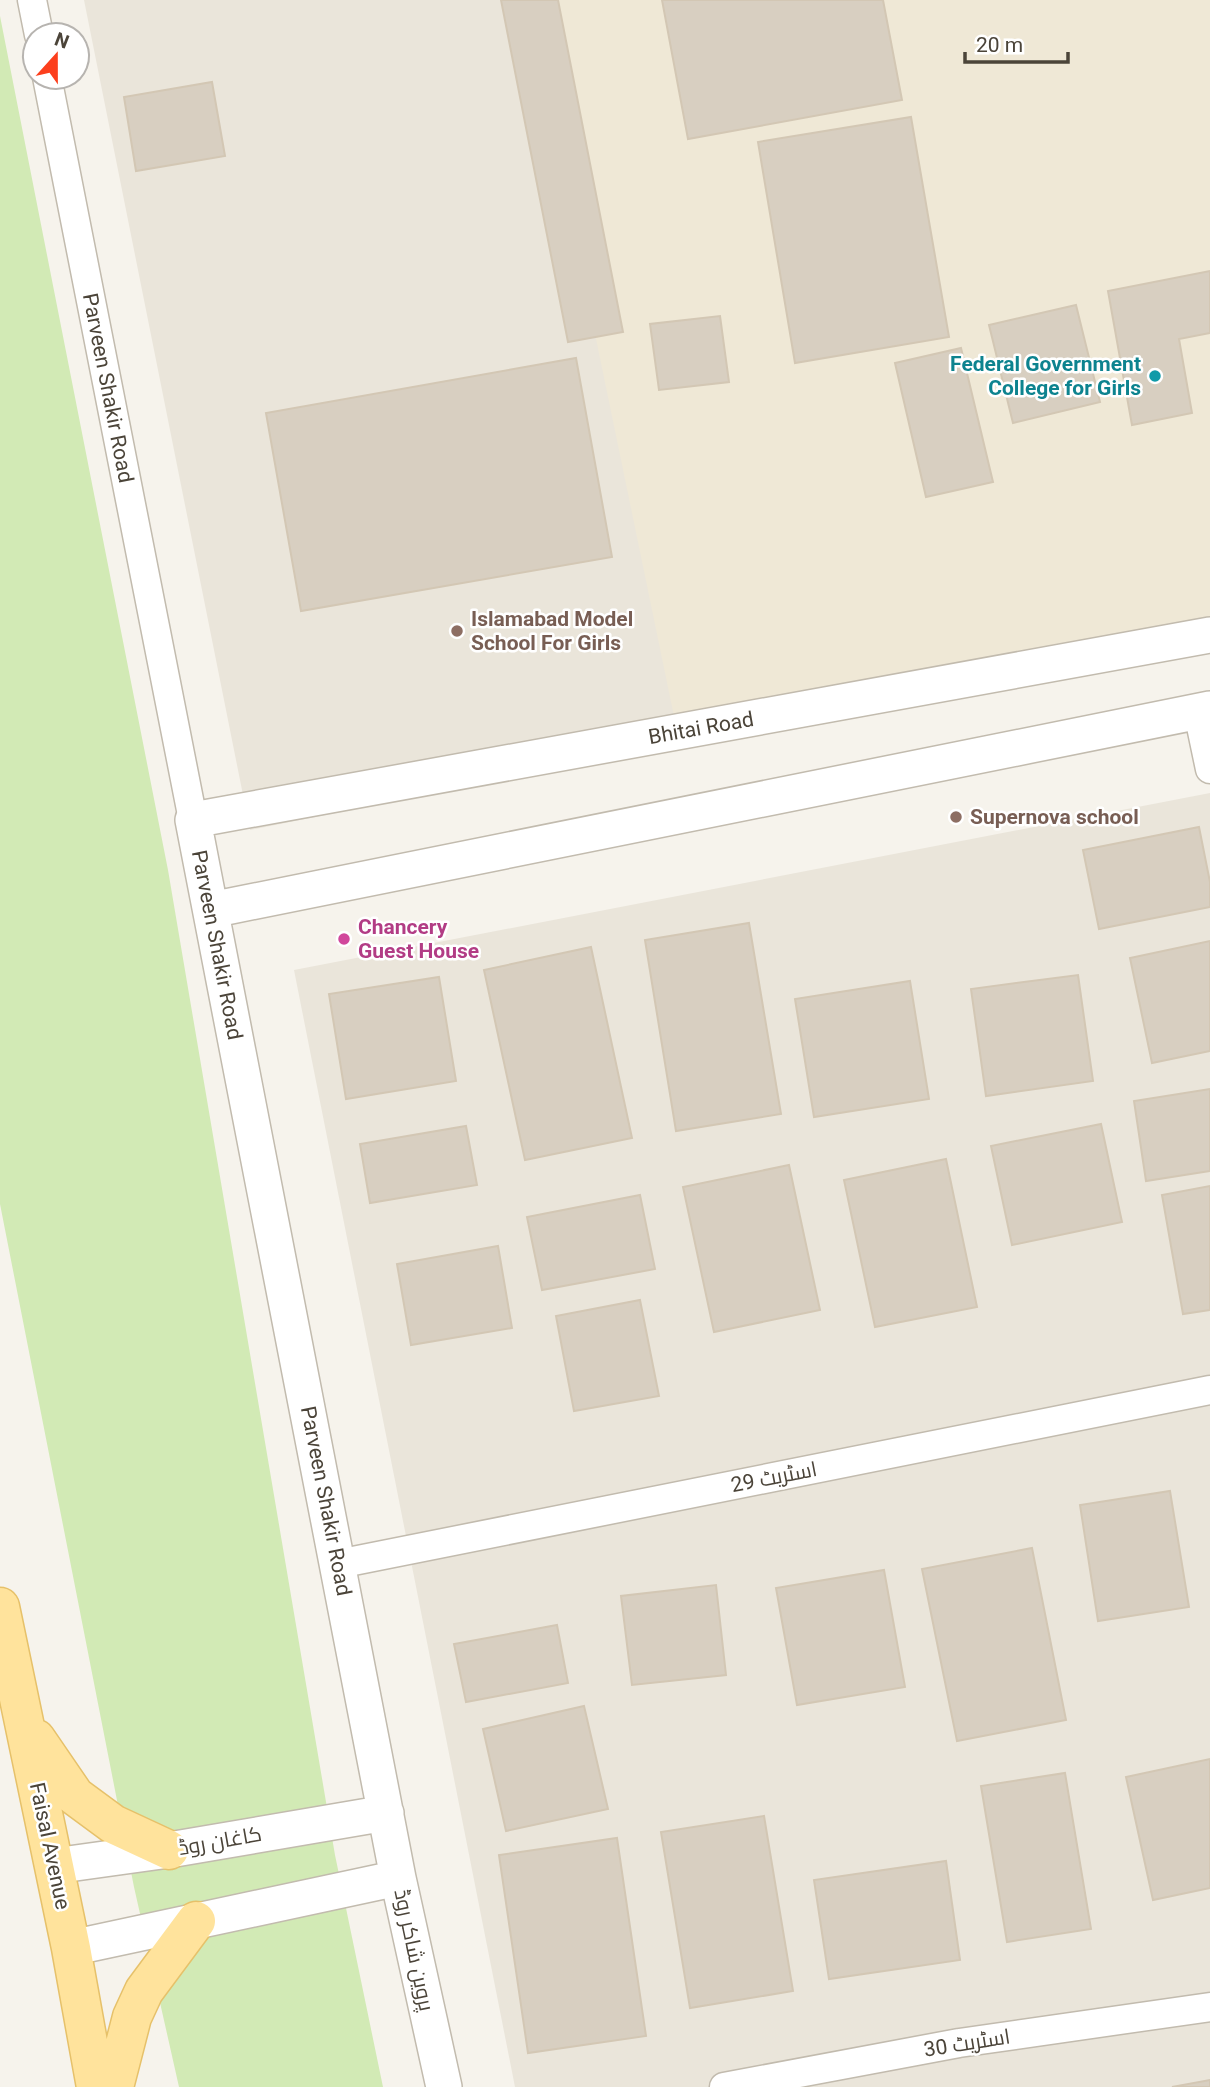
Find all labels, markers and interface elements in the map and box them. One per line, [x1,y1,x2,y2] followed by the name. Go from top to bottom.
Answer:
[21,21,91,91] north arrow
[965,21,1068,65] scale bar
[52,27,72,54] text: N
[976,33,1023,57] text: 20 m
[78,291,138,485] street label: Parveen Shakir Road
[950,352,1141,400] place label: Federal Government College for Girls
[1147,368,1163,384] marker: Federal Government College for Girls
[471,607,633,655] place label: Islamabad Model School For Girls
[449,623,465,639] marker: Islamabad Model School For Girls
[646,707,756,749] street label: Bhitai Road
[970,805,1139,829] place label: Supernova school
[948,809,964,825] marker: Supernova school
[187,848,247,1042] street label: Parveen Shakir Road
[358,915,479,963] place label: Chancery Guest House
[336,931,352,947] marker: Chancery Guest House
[296,1404,356,1598] street label: Parveen Shakir Road
[729,1457,819,1497] street label: اسٹریٹ 29
[25,1780,75,1912] street label: Faisal Avenue
[176,1822,264,1861] street label: کاغان روڈ
[387,1887,439,2014] street label: پروین شاکر روڈ
[922,2024,1012,2062] street label: اسٹریٹ 30

